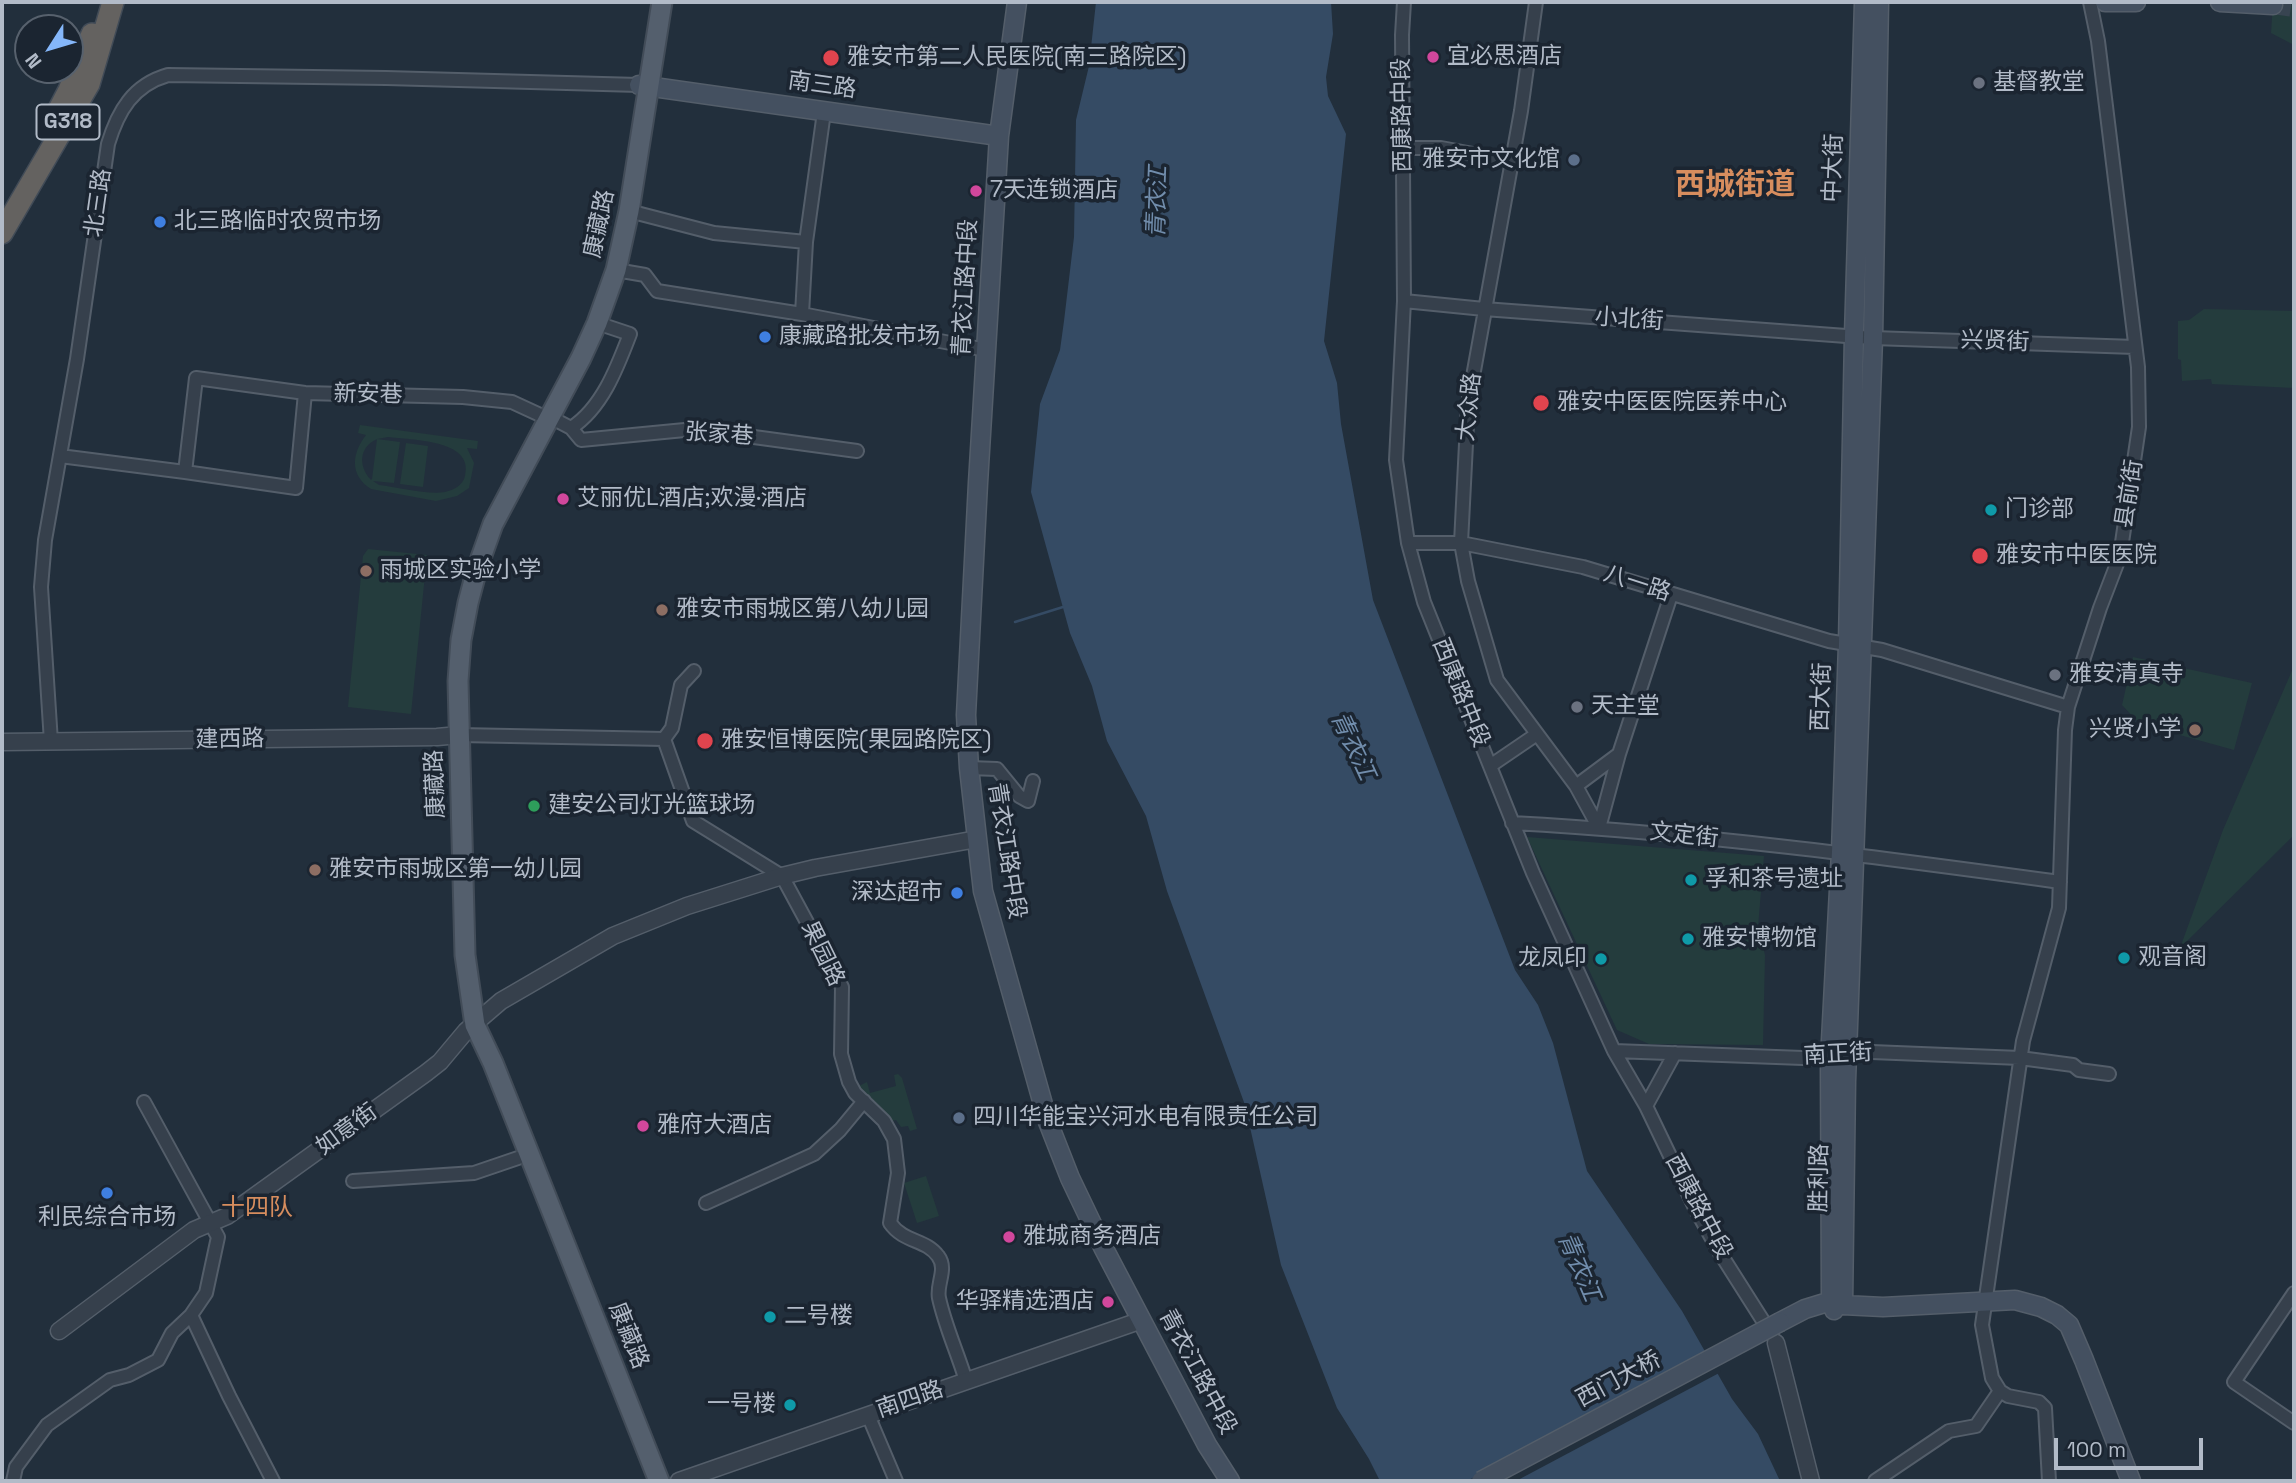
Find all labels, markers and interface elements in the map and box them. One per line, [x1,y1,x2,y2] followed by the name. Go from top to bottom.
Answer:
[14,14,84,84] north arrow
[1447,43,1562,71] place label: 宜必思酒店
[847,44,1186,72] place label: 雅安市第二人民医院(南三路院区)
[20,48,47,73] text: N
[821,48,841,68] marker: 雅安市第二人民医院(南三路院区)
[1425,49,1441,65] marker: 宜必思酒店
[1388,57,1418,173] street label: 西康路中段
[786,68,858,104] street label: 南三路
[1993,69,2085,97] place label: 基督教堂
[1971,75,1987,91] marker: 基督教堂
[36,104,100,140] road number: G318
[1819,133,1849,203] street label: 中大街
[1422,146,1560,174] place label: 雅安市文化馆
[1566,152,1582,168] marker: 雅安市文化馆
[1142,166,1174,238] water label: 青衣江
[81,167,117,239] street label: 北三路
[1675,168,1795,204] district label: 西城街道
[990,177,1118,205] place label: 7天连锁酒店
[968,183,984,199] marker: 7天连锁酒店
[579,187,621,261] street label: 康藏路
[174,208,381,236] place label: 北三路临时农贸市场
[152,214,168,230] marker: 北三路临时农贸市场
[949,218,983,358] street label: 青衣江路中段
[1594,304,1664,336] street label: 小北街
[779,323,940,351] place label: 康藏路批发市场
[1960,327,2030,357] street label: 兴贤街
[757,329,773,345] marker: 康藏路批发市场
[1453,371,1487,443] street label: 大众路
[333,381,403,409] street label: 新安巷
[1557,389,1787,417] place label: 雅安中医医院医养中心
[1531,393,1551,413] marker: 雅安中医医院医养中心
[684,419,754,451] street label: 张家巷
[2111,458,2149,530] street label: 县前街
[577,485,807,513] place label: 艾丽优L酒店;欢漫·酒店
[555,491,571,507] marker: 艾丽优L酒店;欢漫·酒店
[2005,496,2074,524] place label: 门诊部
[1983,502,1999,518] marker: 门诊部
[1996,542,2157,570] place label: 雅安市中医医院
[1970,546,1990,566] marker: 雅安市中医医院
[380,557,541,585] place label: 雨城区实验小学
[1600,560,1674,608] street label: 八一路
[358,563,374,579] marker: 雨城区实验小学
[676,596,929,624] place label: 雅安市雨城区第八幼儿园
[654,602,670,618] marker: 雅安市雨城区第八幼儿园
[1426,635,1494,751] street label: 西康路中段
[2069,661,2184,689] place label: 雅安清真寺
[1807,662,1837,732] street label: 西大街
[2047,667,2063,683] marker: 雅安清真寺
[1591,693,1660,721] place label: 天主堂
[1569,699,1585,715] marker: 天主堂
[1324,707,1380,785] water label: 青衣江
[2089,716,2181,744] place label: 兴贤小学
[2187,722,2203,738] marker: 兴贤小学
[195,726,265,754] street label: 建西路
[721,727,991,755] place label: 雅安恒博医院(果园路院区)
[695,731,715,751] marker: 雅安恒博医院(果园路院区)
[421,749,451,819] street label: 康藏路
[982,781,1030,921] street label: 青衣江路中段
[548,792,755,820] place label: 建安公司灯光篮球场
[526,798,542,814] marker: 建安公司灯光篮球场
[1648,819,1720,853] street label: 文定街
[329,856,582,884] place label: 雅安市雨城区第一幼儿园
[307,862,323,878] marker: 雅安市雨城区第一幼儿园
[1705,866,1843,894] place label: 孚和茶号遗址
[1683,872,1699,888] marker: 孚和茶号遗址
[851,879,943,907] place label: 深达超市
[949,885,965,901] marker: 深达超市
[794,917,850,991] street label: 果园路
[1702,925,1817,953] place label: 雅安博物馆
[1680,931,1696,947] marker: 雅安博物馆
[2138,944,2207,972] place label: 观音阁
[1518,945,1587,973] place label: 龙凤印
[2116,950,2132,966] marker: 观音阁
[1593,951,1609,967] marker: 龙凤印
[1803,1039,1873,1071] street label: 南正街
[311,1099,383,1161] street label: 如意街
[973,1104,1318,1132] place label: 四川华能宝兴河水电有限责任公司
[951,1110,967,1126] marker: 四川华能宝兴河水电有限责任公司
[657,1112,772,1140] place label: 雅府大酒店
[635,1118,651,1134] marker: 雅府大酒店
[1806,1143,1834,1213] street label: 胜利路
[1659,1150,1737,1264] street label: 西康路中段
[99,1185,115,1201] marker: 利民综合市场
[221,1194,293,1222] district label: 十四队
[38,1204,176,1232] place label: 利民综合市场
[1023,1223,1161,1251] place label: 雅城商务酒店
[1551,1228,1605,1306] water label: 青衣江
[1001,1229,1017,1245] marker: 雅城商务酒店
[956,1288,1094,1316] place label: 华驿精选酒店
[1100,1294,1116,1310] marker: 华驿精选酒店
[602,1299,654,1373] street label: 康藏路
[784,1303,853,1331] place label: 二号楼
[1152,1305,1242,1439] street label: 青衣江路中段
[762,1309,778,1325] marker: 二号楼
[1572,1346,1666,1414] street label: 西门大桥
[873,1376,947,1424] street label: 南四路
[707,1391,776,1419] place label: 一号楼
[782,1397,798,1413] marker: 一号楼
[2058,1424,2207,1468] scale bar
[2067,1436,2126,1463] text: 100 m

